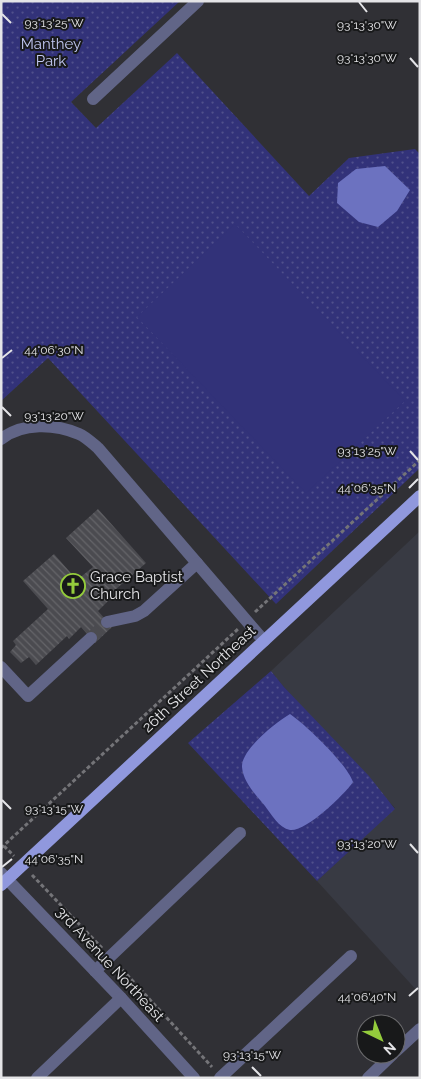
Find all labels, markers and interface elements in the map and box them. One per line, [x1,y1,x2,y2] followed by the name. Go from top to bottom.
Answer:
[25,16,84,30] text: 93°13'25"W
[337,18,397,32] text: 93°13'30"W
[21,35,81,70] park label: Manthey Park
[337,51,397,65] text: 93°13'30"W
[24,343,84,357] text: 44°06'30"N
[24,409,84,423] text: 93°13'20"W
[338,444,397,458] text: 93°13'25"W
[338,481,396,495] text: 44°06'35"N
[90,568,183,603] place label: Grace Baptist Church
[60,573,86,599] church icon: Grace Baptist Church
[139,622,259,736] street label: 26th Street Northeast
[25,802,83,816] text: 93°13'15"W
[337,837,397,851] text: 93°13'20"W
[25,852,83,866] text: 44°06'35"N
[52,903,168,1025] street label: 3rd Avenue Northeast
[338,990,396,1004] text: 44°06'40"N
[356,1014,406,1064] north arrow
[381,1039,399,1058] text: N
[223,1048,281,1062] text: 93°13'15"W

